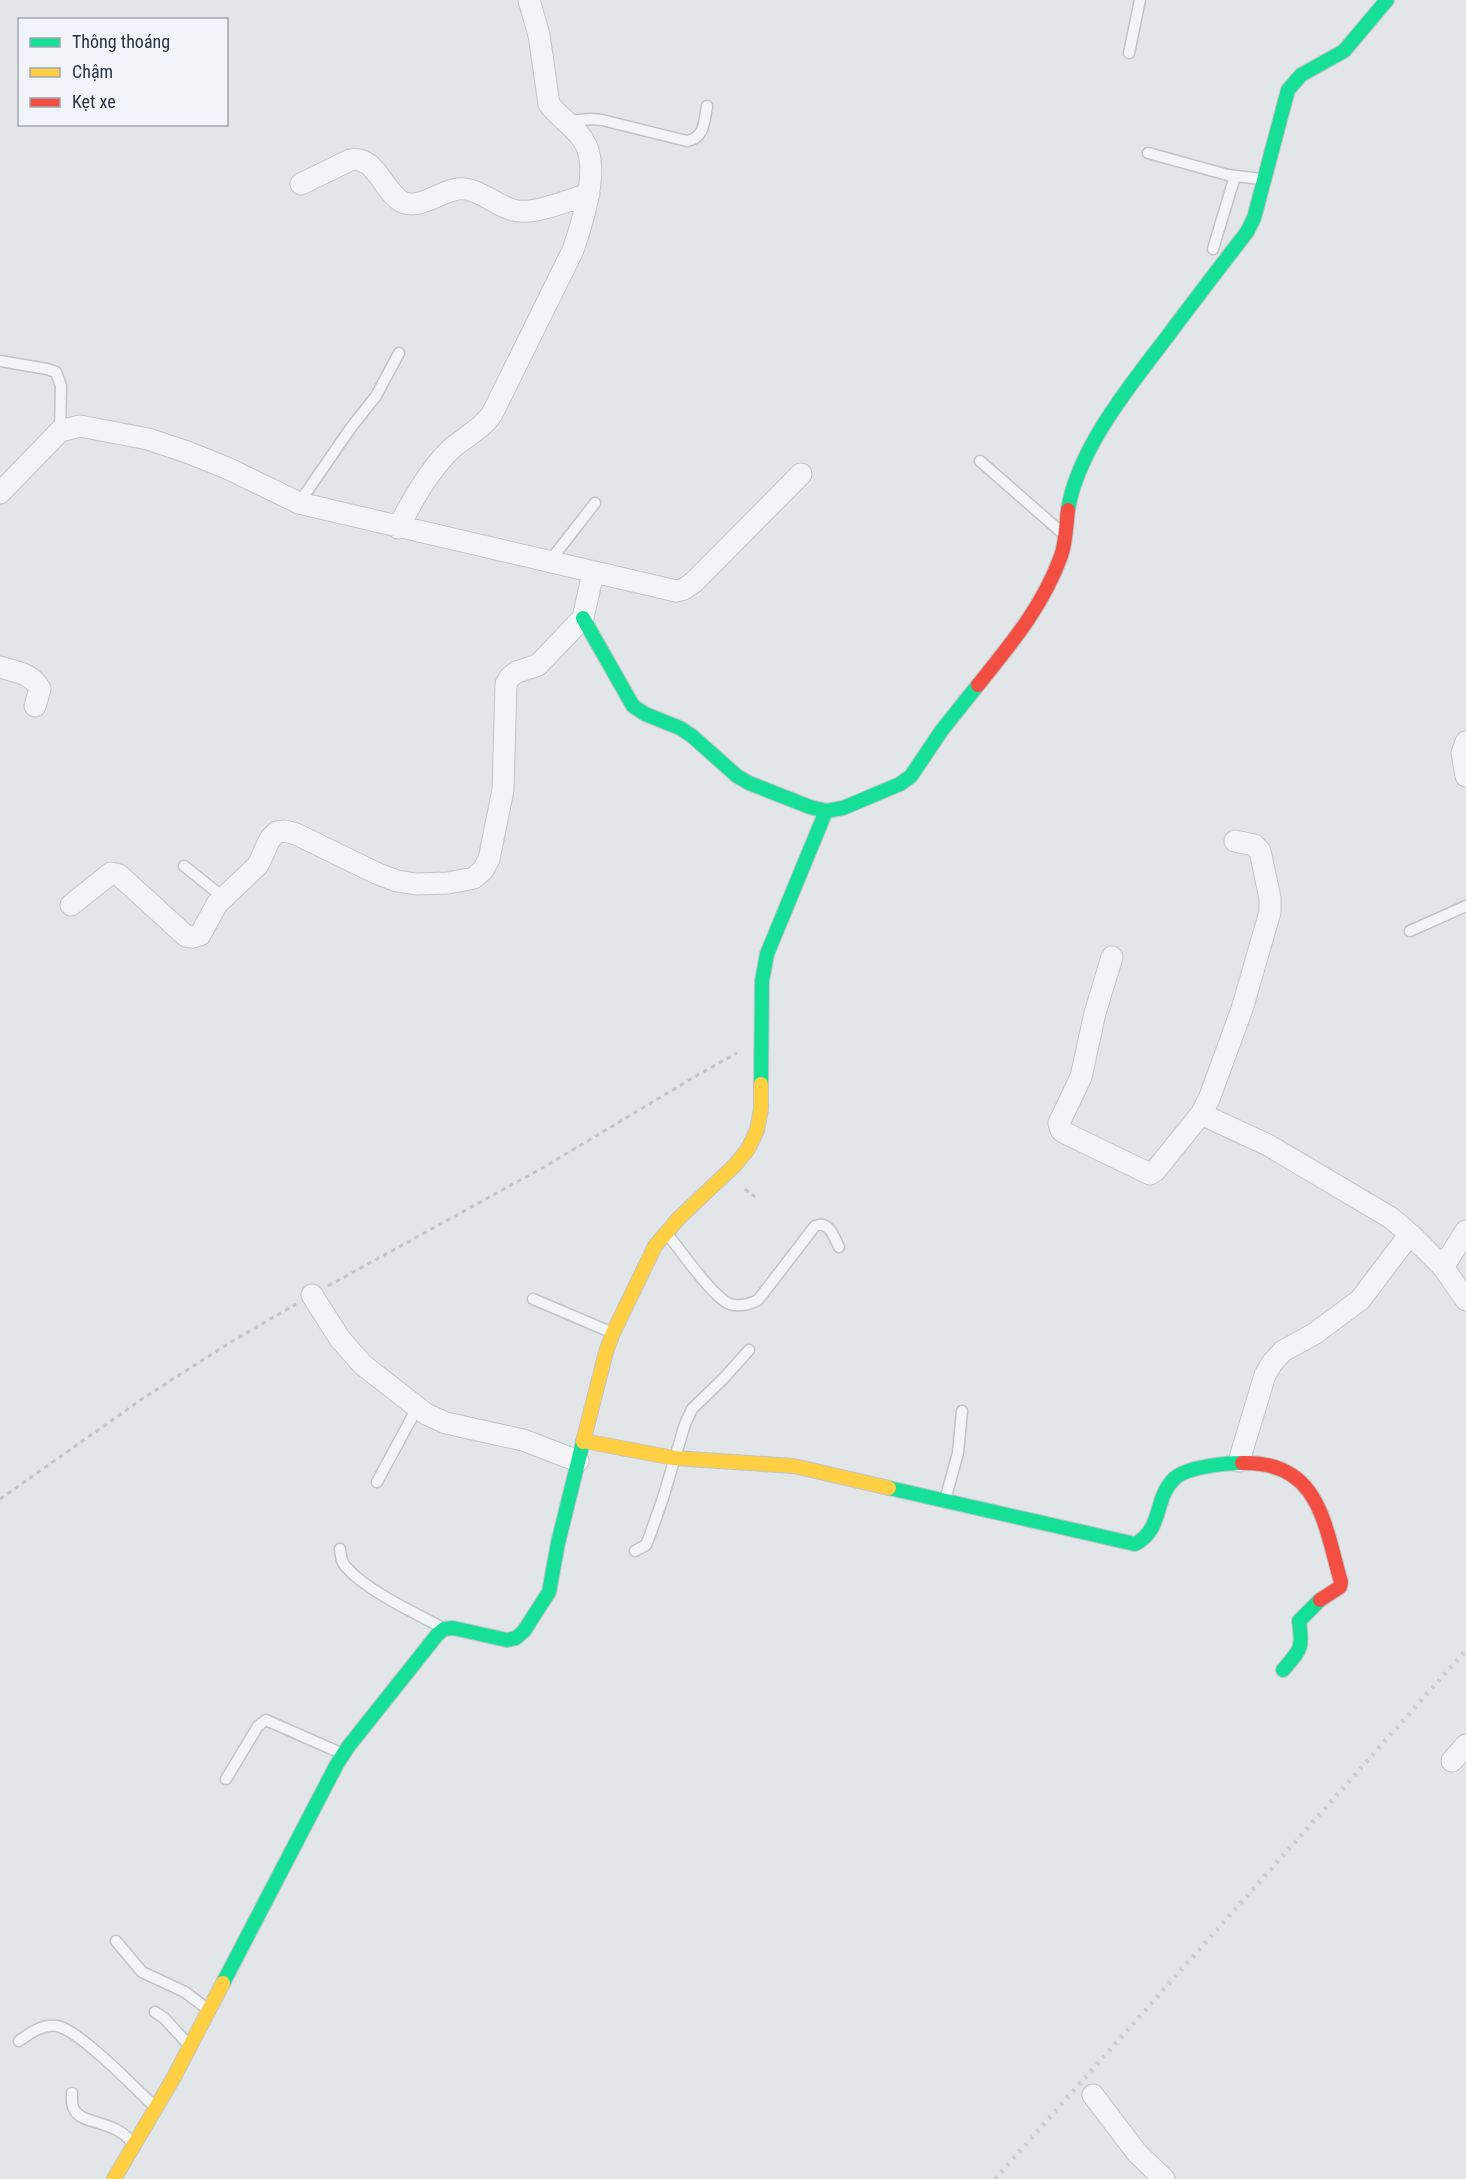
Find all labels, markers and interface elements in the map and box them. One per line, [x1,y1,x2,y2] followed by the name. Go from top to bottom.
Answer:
[18,18,228,126] legend
[72,31,170,52] text: Thông thoáng
[72,61,113,82] text: Chậm
[72,91,116,112] text: Kẹt xe

